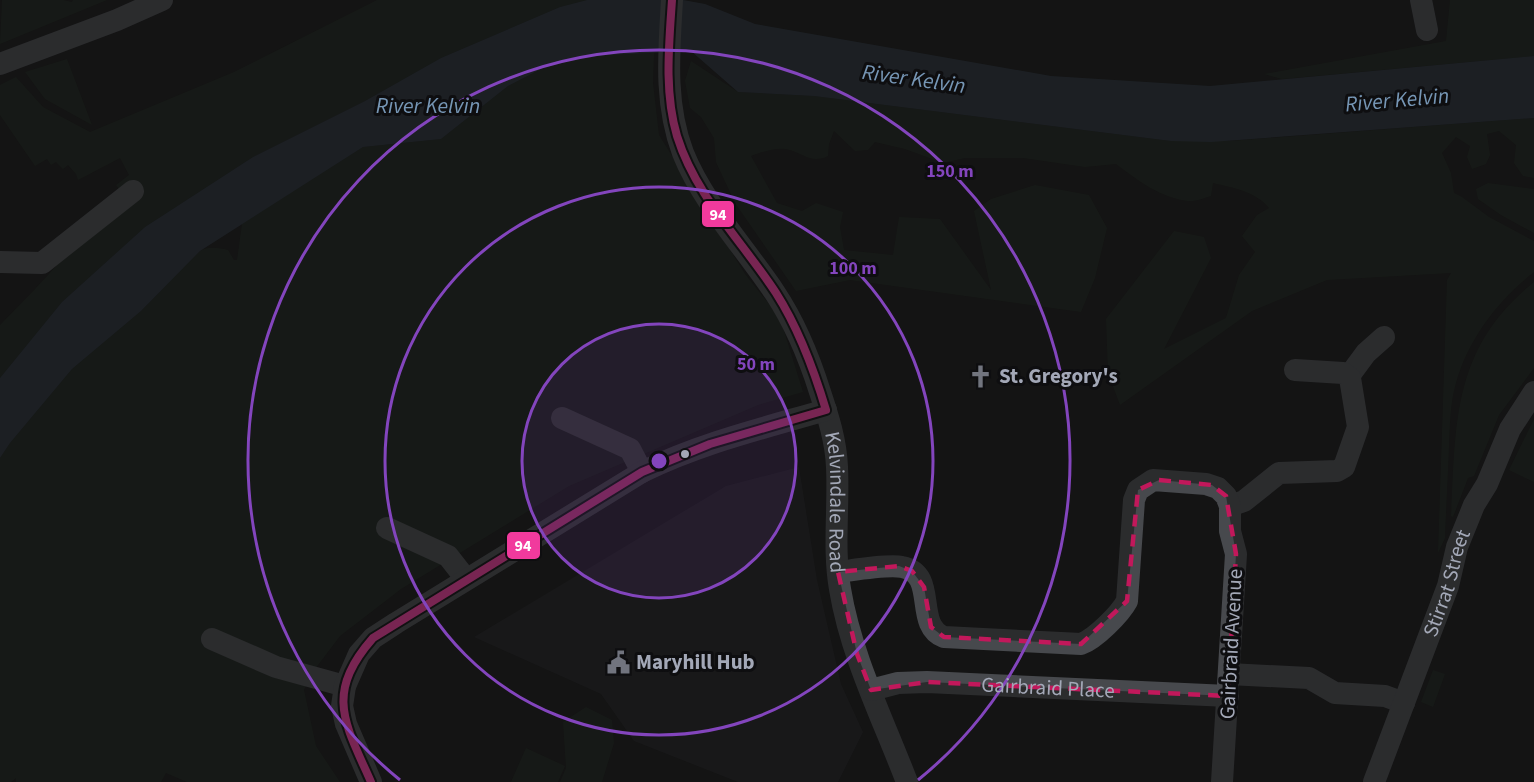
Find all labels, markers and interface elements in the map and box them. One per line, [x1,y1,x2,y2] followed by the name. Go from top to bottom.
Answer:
[860,56,968,102] water label: River Kelvin
[1344,80,1450,120] water label: River Kelvin
[376,90,480,122] water label: River Kelvin
[926,159,974,184] text: 150 m
[701,200,735,228] line badge: 94
[710,204,727,226] text: 94
[829,256,877,281] text: 100 m
[737,352,775,377] text: 50 m
[999,361,1118,391] place label: St. Gregory's
[968,363,994,389] church icon: St. Gregory's
[817,429,853,574] street label: Kelvindale Road
[679,448,691,460] unlabelled marker
[649,451,669,471] centre of rings
[1415,525,1478,641] street label: Stirrat Street
[506,531,541,560] line badge: 94
[515,535,532,557] text: 94
[1212,568,1250,720] street label: Gairbraid Avenue
[636,647,755,677] place label: Maryhill Hub
[605,649,631,675] public building icon: Maryhill Hub
[981,670,1115,706] street label: Gairbraid Place

